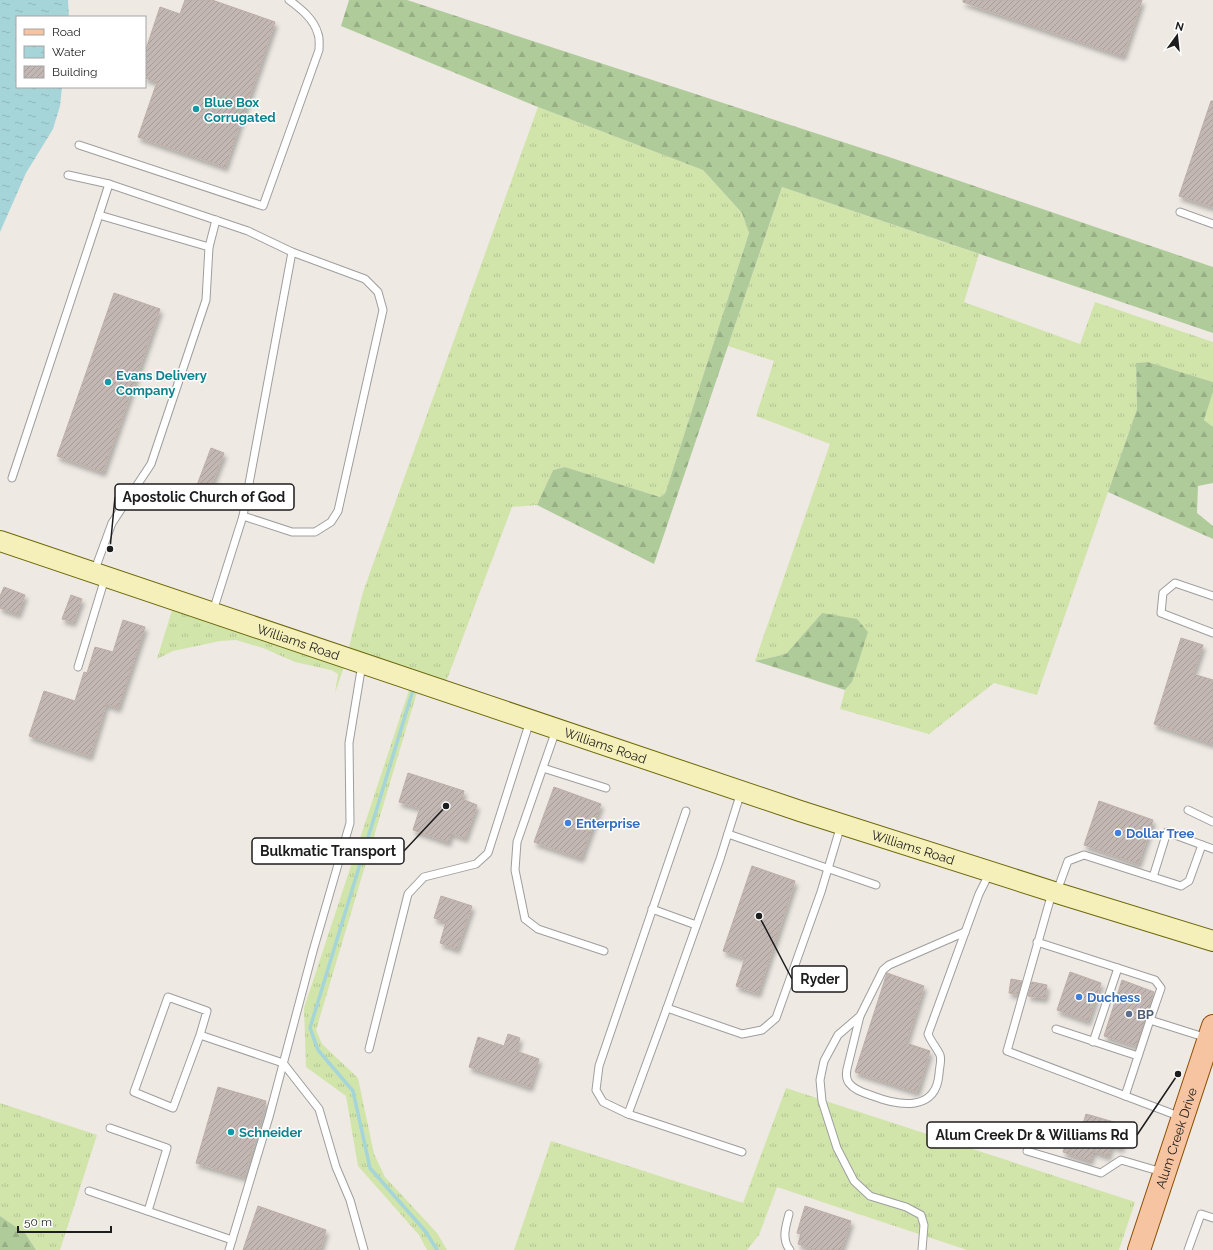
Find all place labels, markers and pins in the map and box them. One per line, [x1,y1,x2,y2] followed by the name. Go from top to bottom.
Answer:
[204,95,276,125] place label: Blue Box Corrugated
[191,104,201,114] marker: Blue Box Corrugated
[116,368,207,398] place label: Evans Delivery Company
[103,377,113,387] marker: Evans Delivery Company
[115,484,294,510] callout: Apostolic Church of God
[576,816,640,831] place label: Enterprise
[563,818,573,828] marker: Enterprise
[1126,826,1195,841] place label: Dollar Tree
[1113,828,1123,838] marker: Dollar Tree
[252,838,404,864] callout: Bulkmatic Transport
[792,966,847,992] callout: Ryder
[1087,990,1141,1005] place label: Duchess
[1074,992,1084,1002] marker: Duchess
[1137,1007,1154,1022] place label: BP
[1124,1009,1134,1019] marker: BP
[927,1122,1137,1148] callout: Alum Creek Dr & Williams Rd
[239,1125,302,1140] place label: Schneider
[226,1127,236,1137] marker: Schneider

